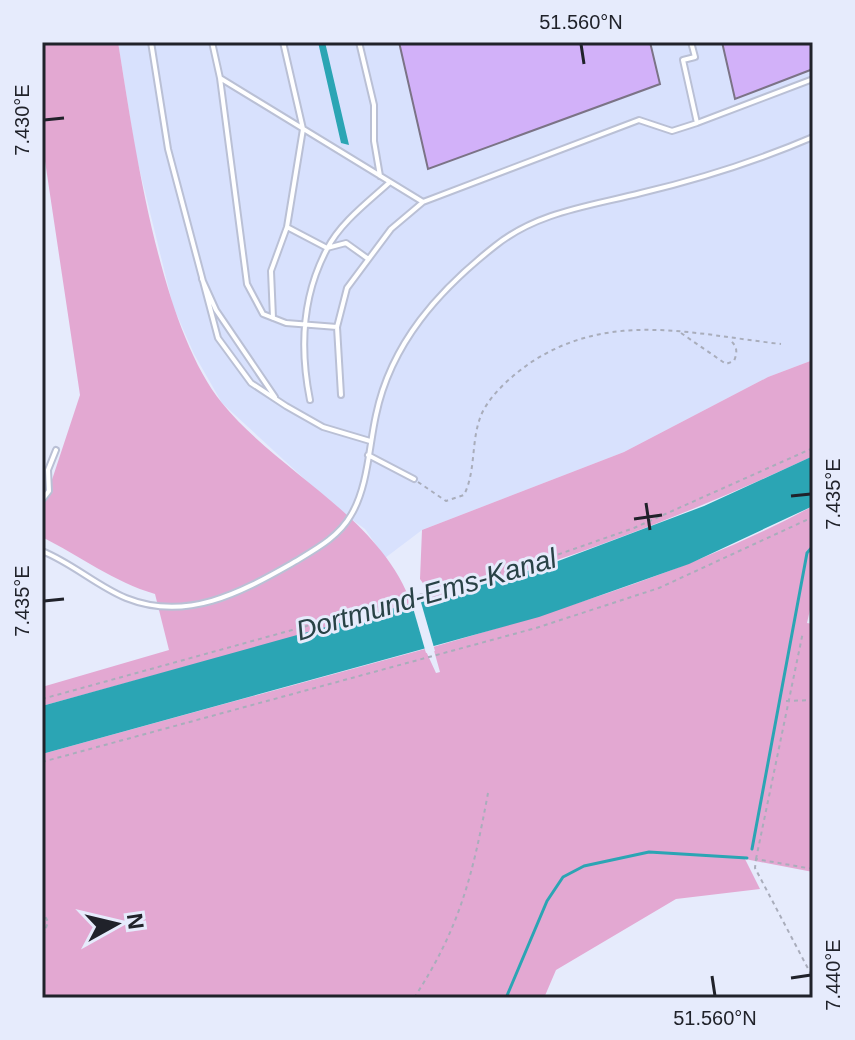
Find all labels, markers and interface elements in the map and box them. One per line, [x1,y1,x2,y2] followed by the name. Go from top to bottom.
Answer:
[539,11,623,33] text: 51.560°N
[11,84,33,156] text: 7.430°E
[822,458,844,530] text: 7.435°E
[292,542,561,646] water label: Dortmund-Ems-Kanal
[11,565,33,637] text: 7.435°E
[76,884,156,964] north arrow
[122,912,149,931] text: N
[822,939,844,1011] text: 7.440°E
[673,1007,757,1029] text: 51.560°N

